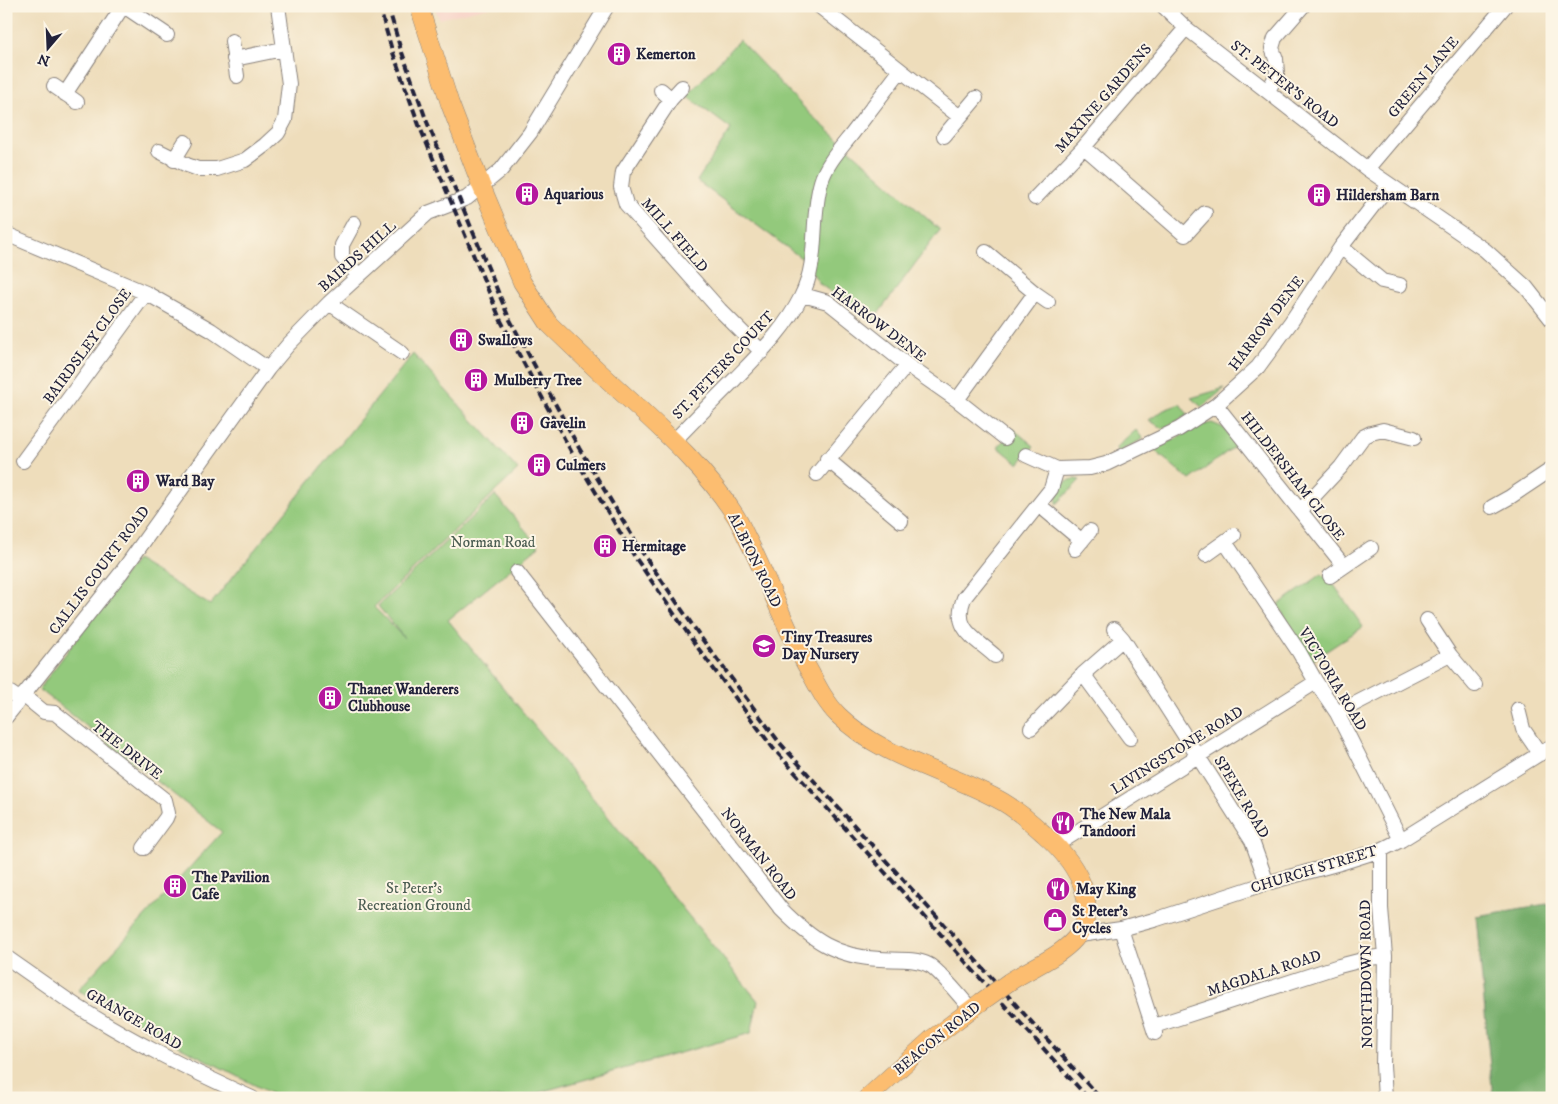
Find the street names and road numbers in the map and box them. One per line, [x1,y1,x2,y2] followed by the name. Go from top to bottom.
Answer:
[1384,32,1463,122] street label: GREEN LANE
[1227,36,1343,133] street label: ST. PETER'S ROAD
[1051,40,1156,157] street label: MAXINE GARDENS
[637,194,712,277] street label: MILL FIELD
[315,216,400,296] street label: BAIRDS HILL
[1225,272,1309,375] street label: HARROW DENE
[827,283,930,367] street label: HARROW DENE
[39,284,136,408] street label: BAIRDSLEY CLOSE
[668,307,779,423] street label: ST. PETERS COURT
[1236,408,1349,545] street label: HILDERSHAM CLOSE
[45,502,154,638] street label: CALLIS COURT ROAD
[723,510,786,611] street label: ALBION ROAD
[1294,623,1371,734] street label: VICTORIA ROAD
[1108,702,1247,799] street label: LIVINGSTONE ROAD
[87,717,166,784] street label: THE DRIVE
[1210,753,1274,842] street label: SPEKE ROAD
[716,804,801,904] street label: NORMAN ROAD
[1248,841,1380,898] street label: CHURCH STREET
[1356,900,1377,1048] street label: NORTHDOWN ROAD
[1205,946,1324,1001] street label: MAGDALA ROAD
[82,984,185,1055] street label: GRANGE ROAD
[890,997,985,1079] street label: BEACON ROAD

